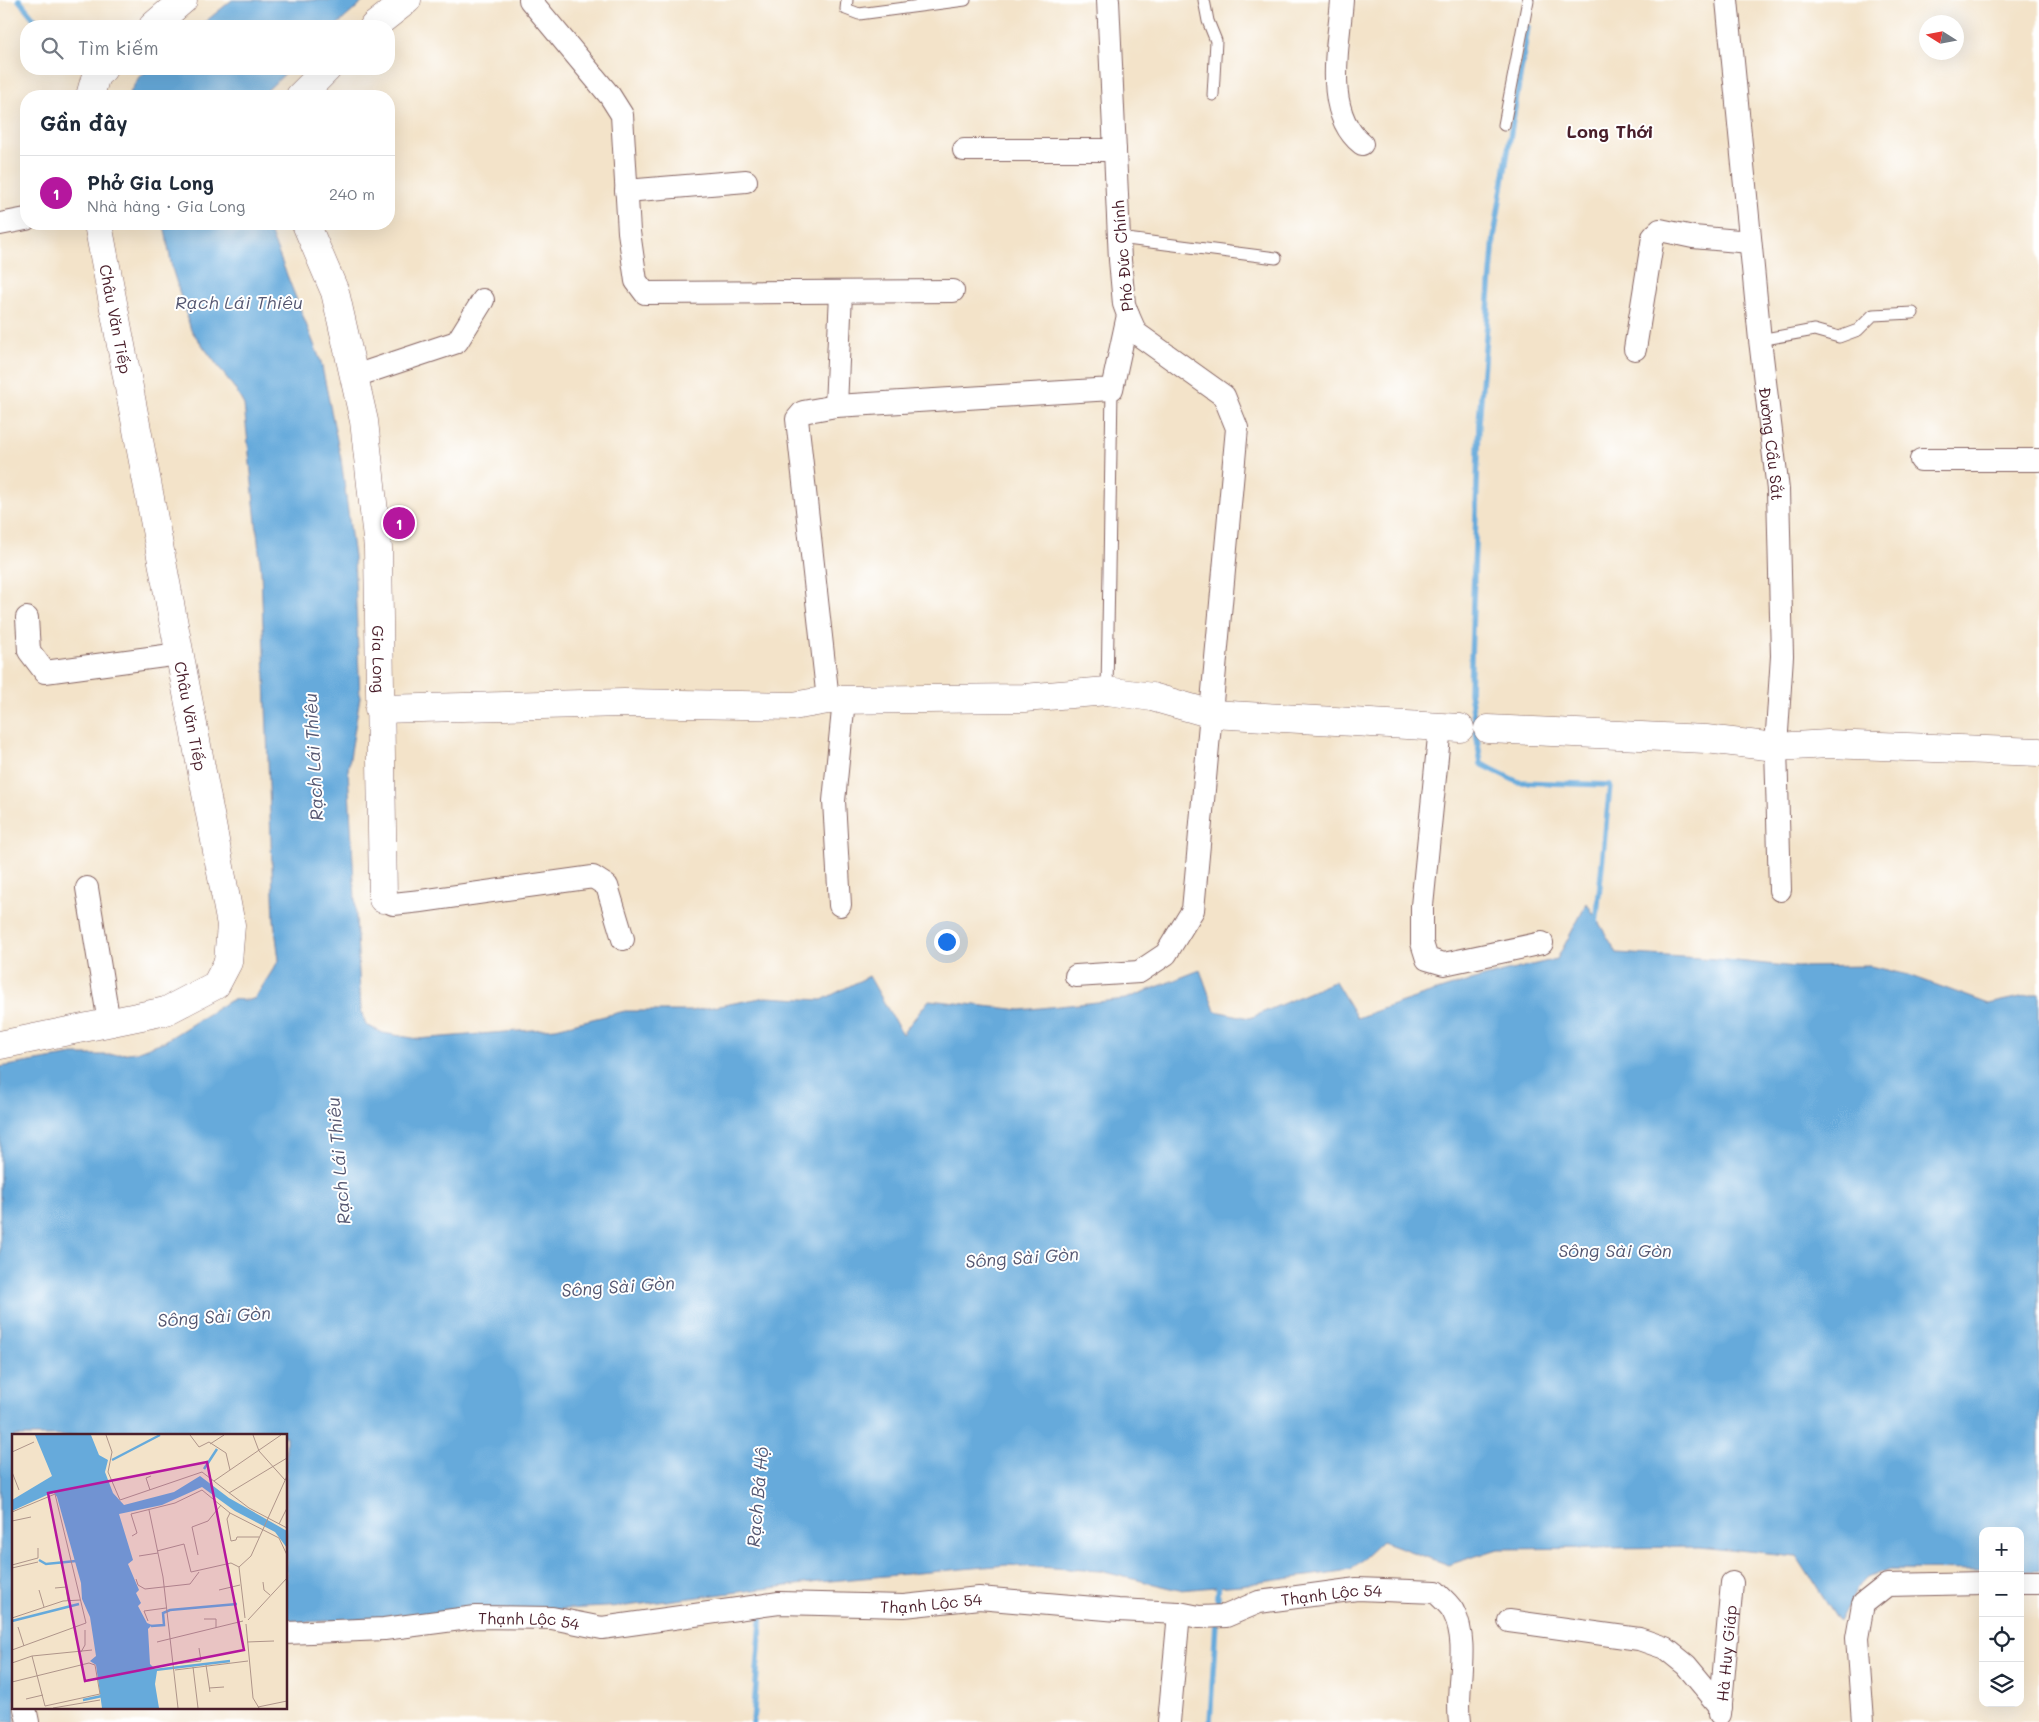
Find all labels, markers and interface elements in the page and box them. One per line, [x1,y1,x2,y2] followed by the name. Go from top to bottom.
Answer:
[1919,15,1964,60] north arrow
[20,20,395,75] search box
[38,34,66,62] icon: search
[78,35,159,60] text: Tìm kiếm
[40,109,128,136] text: Gần đây
[1566,119,1654,143] district label: Long Thới
[87,170,214,195] text: Phở Gia Long
[52,183,60,204] text: 1
[329,183,375,204] text: 240 m
[87,195,245,216] text: Nhà hàng · Gia Long
[1107,200,1137,312] street label: Phó Đức Chính
[95,263,137,376] street label: Châu Văn Tiếp
[175,290,303,314] water label: Rạch Lái Thiêu
[1755,386,1789,501] street label: Đường Cầu Sắt
[383,504,415,542] pin: 1
[369,625,391,693] street label: Gia Long
[170,660,212,773] street label: Châu Văn Tiếp
[298,693,328,821] water label: Rạch Lái Thiêu
[934,929,960,955] your location
[320,1096,356,1226] water label: Rạch Lái Thiêu
[1558,1238,1672,1262] water label: Sông Sài Gòn
[965,1241,1080,1273] water label: Sông Sài Gòn
[561,1270,676,1302] water label: Sông Sài Gòn
[157,1300,272,1332] water label: Sông Sài Gòn
[12,1434,288,1710] inset map
[741,1445,773,1548] water label: Rạch Bá Hộ
[1979,1527,2024,1707] map controls
[1979,1527,2024,1572] button: +
[1979,1572,2024,1617] button: −
[1279,1578,1383,1610] street label: Thạnh Lộc 54
[880,1587,984,1617] street label: Thạnh Lộc 54
[1711,1604,1740,1702] street label: Hà Huy Giáp
[478,1607,582,1634] street label: Thạnh Lộc 54
[1979,1617,2024,1662] button: locate
[1979,1662,2024,1707] button: layers

